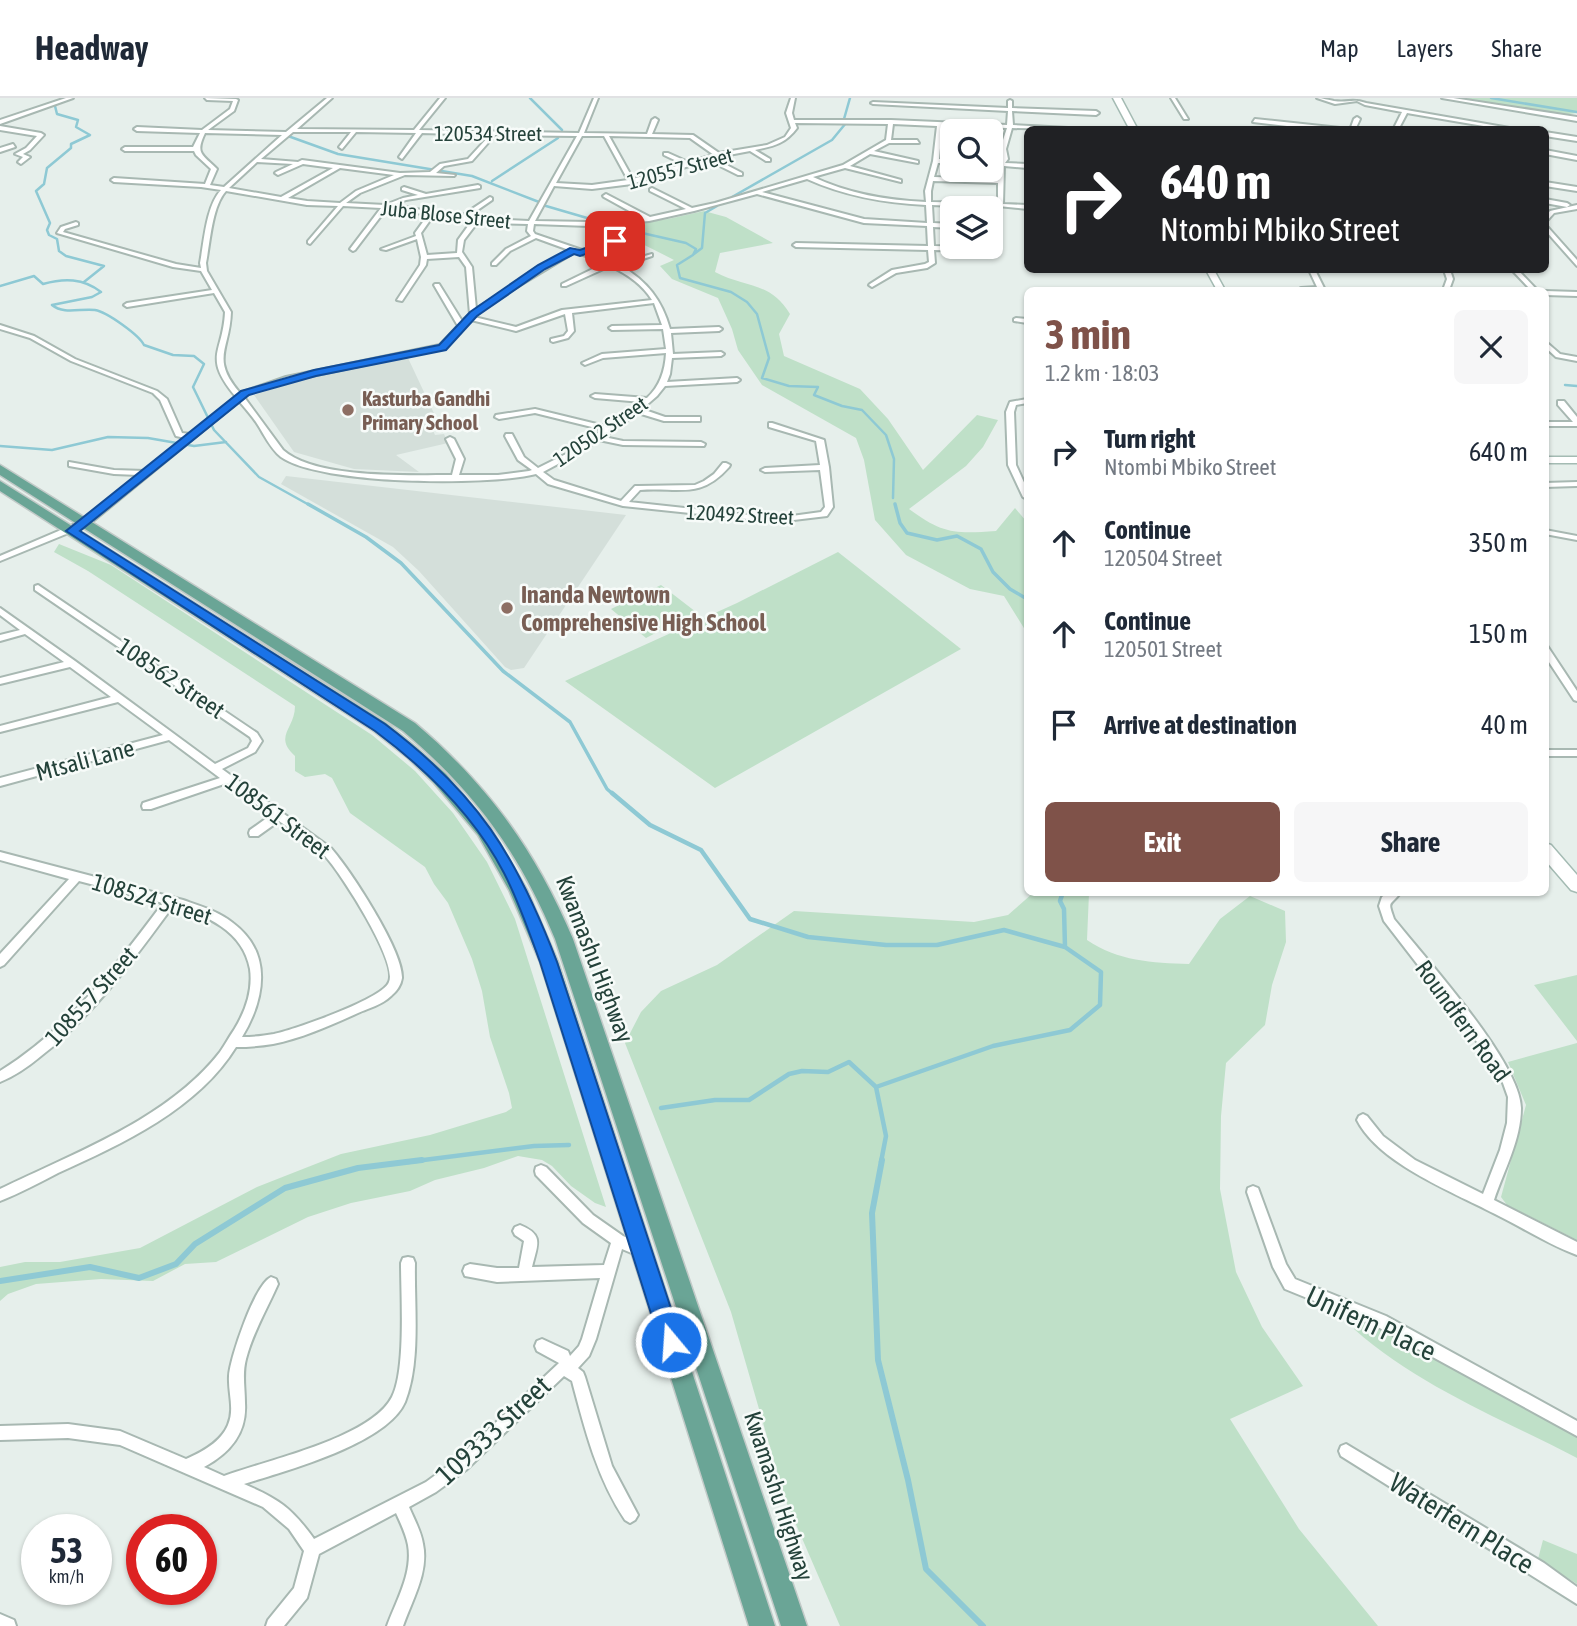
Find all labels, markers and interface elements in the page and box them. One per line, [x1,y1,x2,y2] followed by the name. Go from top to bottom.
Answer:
[35,29,148,67] text: Headway
[1320,35,1359,62] text: Map
[1397,35,1453,62] text: Layers
[1491,35,1542,62] text: Share
[940,119,1003,259] map controls
[940,119,1003,182] button: search
[434,121,542,145] street label: 120534 Street
[625,142,735,194] street label: 120557 Street
[1160,153,1271,209] text: 640 m
[1045,154,1136,245] icon: right
[380,195,512,233] street label: Juba Blose Street
[940,196,1003,259] button: layers
[585,211,645,271] pin
[1160,211,1400,248] text: Ntombi Mbiko Street
[596,222,634,260] icon: arrive
[1045,310,1131,358] text: 3 min
[1454,310,1528,384] button: close
[1045,360,1160,386] text: 1.2 km · 18:03
[362,386,490,434] place label: Kasturba Gandhi Primary School
[548,391,652,471] street label: 120502 Street
[340,402,356,418] marker: Kasturba Gandhi Primary School
[1104,424,1195,454] text: Turn right
[1045,433,1083,471] icon: right
[1469,437,1528,467] text: 640 m
[1104,454,1276,480] text: Ntombi Mbiko Street
[685,499,795,529] street label: 120492 Street
[1104,515,1191,545] text: Continue
[1045,524,1083,562] icon: ahead
[1469,528,1528,558] text: 350 m
[1104,545,1222,571] text: 120504 Street
[521,581,767,636] place label: Inanda Newtown Comprehensive High School
[499,600,515,616] marker: Inanda Newtown Comprehensive High School
[1104,606,1191,636] text: Continue
[1045,615,1083,653] icon: ahead
[1469,619,1528,649] text: 150 m
[112,632,230,724] street label: 108562 Street
[1104,636,1222,662] text: 120501 Street
[1045,706,1083,744] icon: arrive
[1104,710,1297,740] text: Arrive at destination
[1481,710,1528,740] text: 40 m
[33,734,137,786] street label: Mtsali Lane
[221,768,336,864] street label: 108561 Street
[1045,802,1280,882] button: Exit
[1294,802,1528,882] button: Share
[89,868,215,930] street label: 108524 Street
[551,872,639,1046] street label: Kwamashu Highway
[40,941,142,1051] street label: 108557 Street
[1410,955,1516,1087] street label: Roundfern Road
[1301,1279,1441,1367] street label: Unifern Place
[634,1305,708,1379] position arrow
[429,1369,557,1491] street label: 109333 Street
[739,1408,819,1584] street label: Kwamashu Highway
[1384,1466,1540,1580] street label: Waterfern Place
[126,1514,217,1605] speed limit sign: 60
[50,1530,83,1570] text: 53
[49,1566,84,1587] text: km/h

